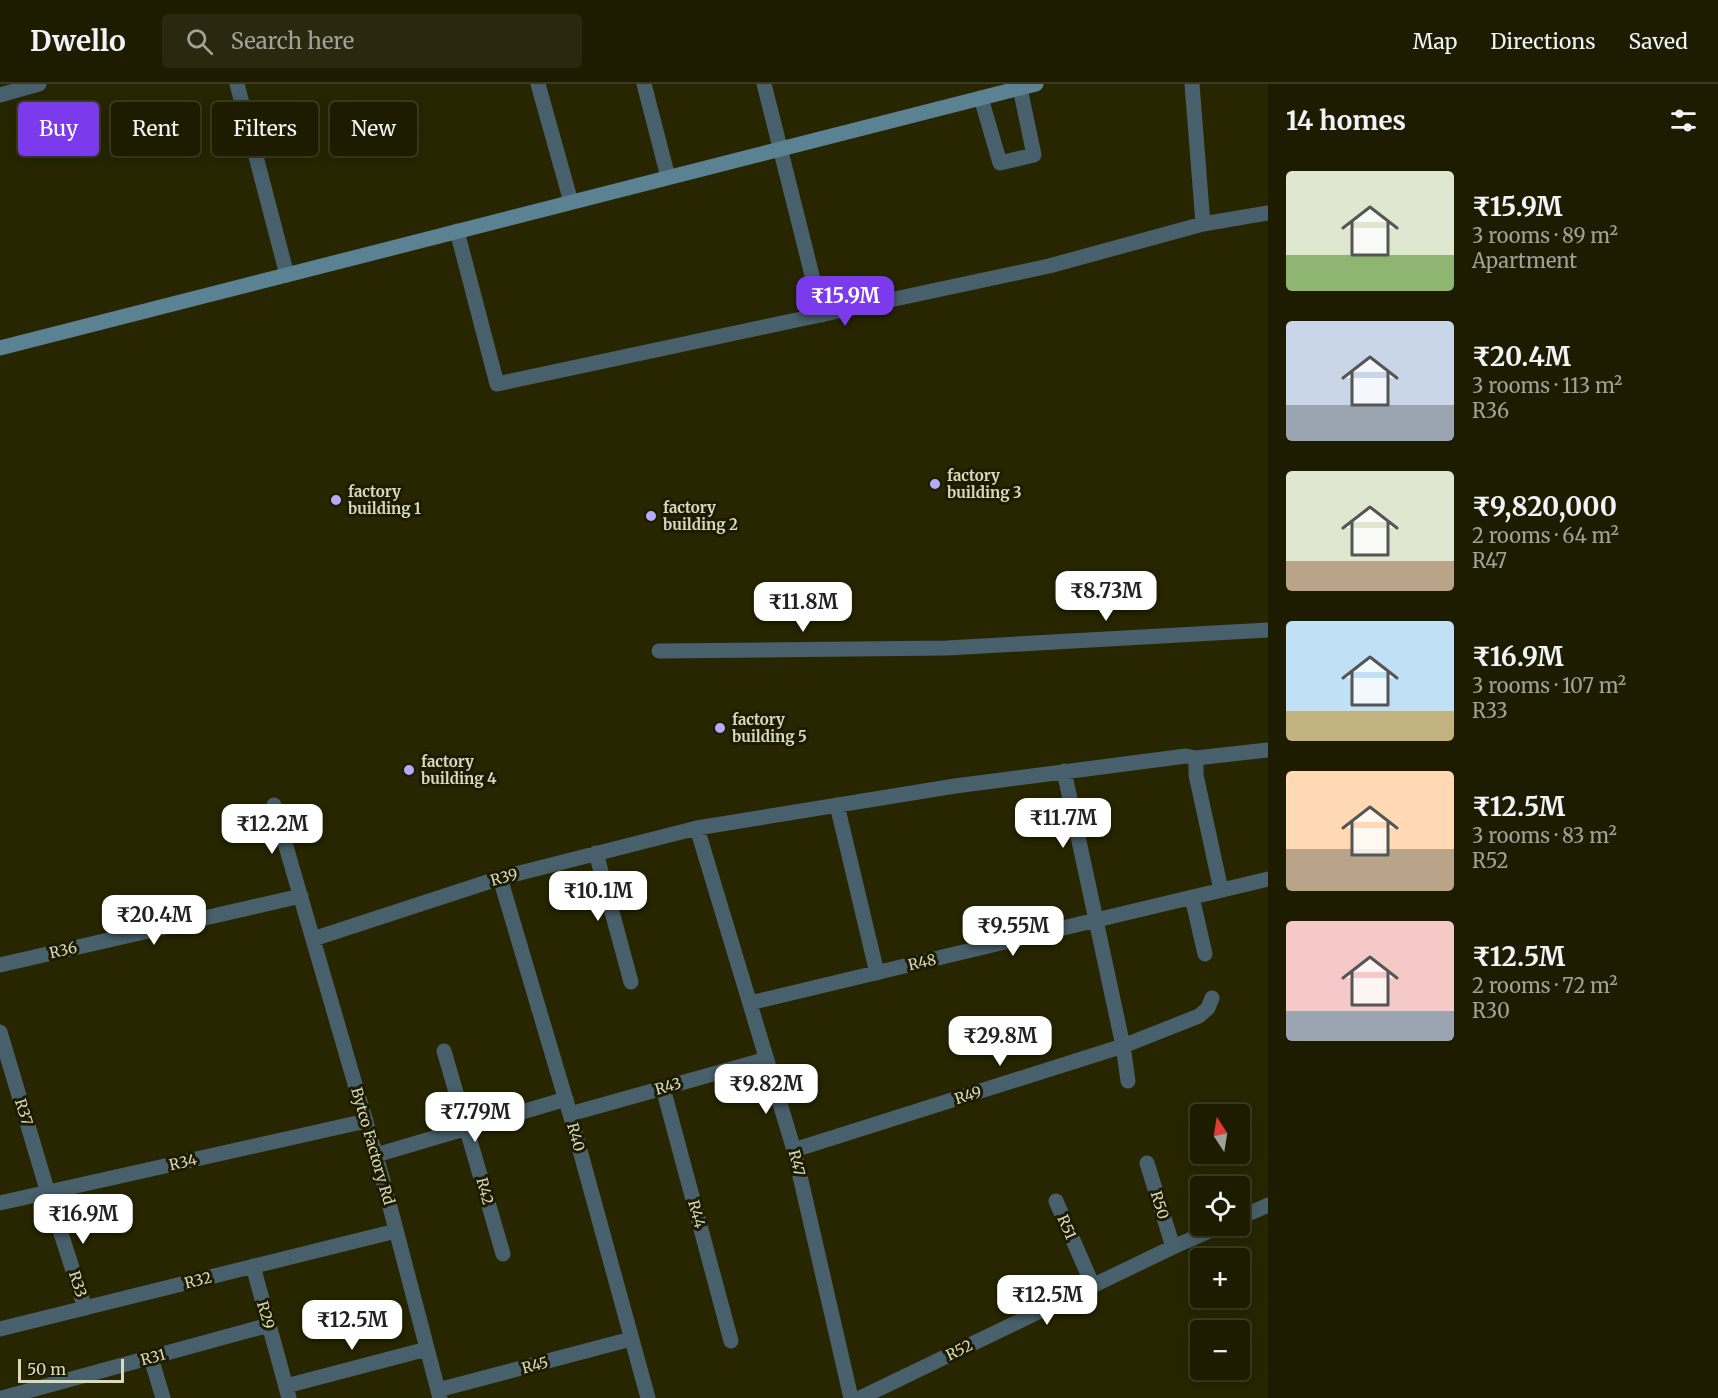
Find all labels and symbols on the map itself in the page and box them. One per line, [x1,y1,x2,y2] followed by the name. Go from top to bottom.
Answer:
[796,276,894,327] pin: ₹15.9M
[947,466,1022,502] place label: factory building 3
[928,477,942,491] marker: factory building 3
[348,482,421,518] place label: factory building 1
[329,493,343,507] marker: factory building 1
[663,498,738,534] place label: factory building 2
[644,509,658,523] marker: factory building 2
[1057,571,1155,622] pin: ₹8.73M
[754,582,852,633] pin: ₹11.8M
[732,710,807,746] place label: factory building 5
[713,721,727,735] marker: factory building 5
[421,752,497,788] place label: factory building 4
[402,763,416,777] marker: factory building 4
[1014,798,1112,849] pin: ₹11.7M
[223,804,321,855] pin: ₹12.2M
[488,864,520,890] street label: R39
[549,871,647,922] pin: ₹10.1M
[105,895,203,946] pin: ₹20.4M
[964,906,1062,957] pin: ₹9.55M
[47,938,79,962] street label: R36
[906,950,938,974] street label: R48
[951,1016,1049,1067] pin: ₹29.8M
[717,1064,815,1115] pin: ₹9.82M
[653,1073,683,1099] street label: R43
[952,1082,984,1108] street label: R49
[347,1085,399,1207] street label: Bytco Factory Rd
[426,1092,524,1143] pin: ₹7.79M
[11,1096,37,1128] street label: R37
[1190,1104,1250,1164] north arrow
[563,1121,589,1153] street label: R40
[785,1148,809,1178] street label: R47
[167,1150,199,1174] street label: R34
[472,1175,498,1207] street label: R42
[1147,1189,1173,1221] street label: R50
[34,1194,132,1245] pin: ₹16.9M
[684,1198,710,1230] street label: R44
[1053,1212,1081,1242] street label: R51
[182,1267,214,1293] street label: R32
[65,1268,91,1300] street label: R33
[998,1275,1096,1326] pin: ₹12.5M
[253,1299,279,1331] street label: R29
[303,1300,401,1351] pin: ₹12.5M
[943,1335,976,1365] street label: R52
[138,1345,168,1369] street label: R31
[520,1352,550,1378] street label: R45
[18,1356,124,1384] scale bar

